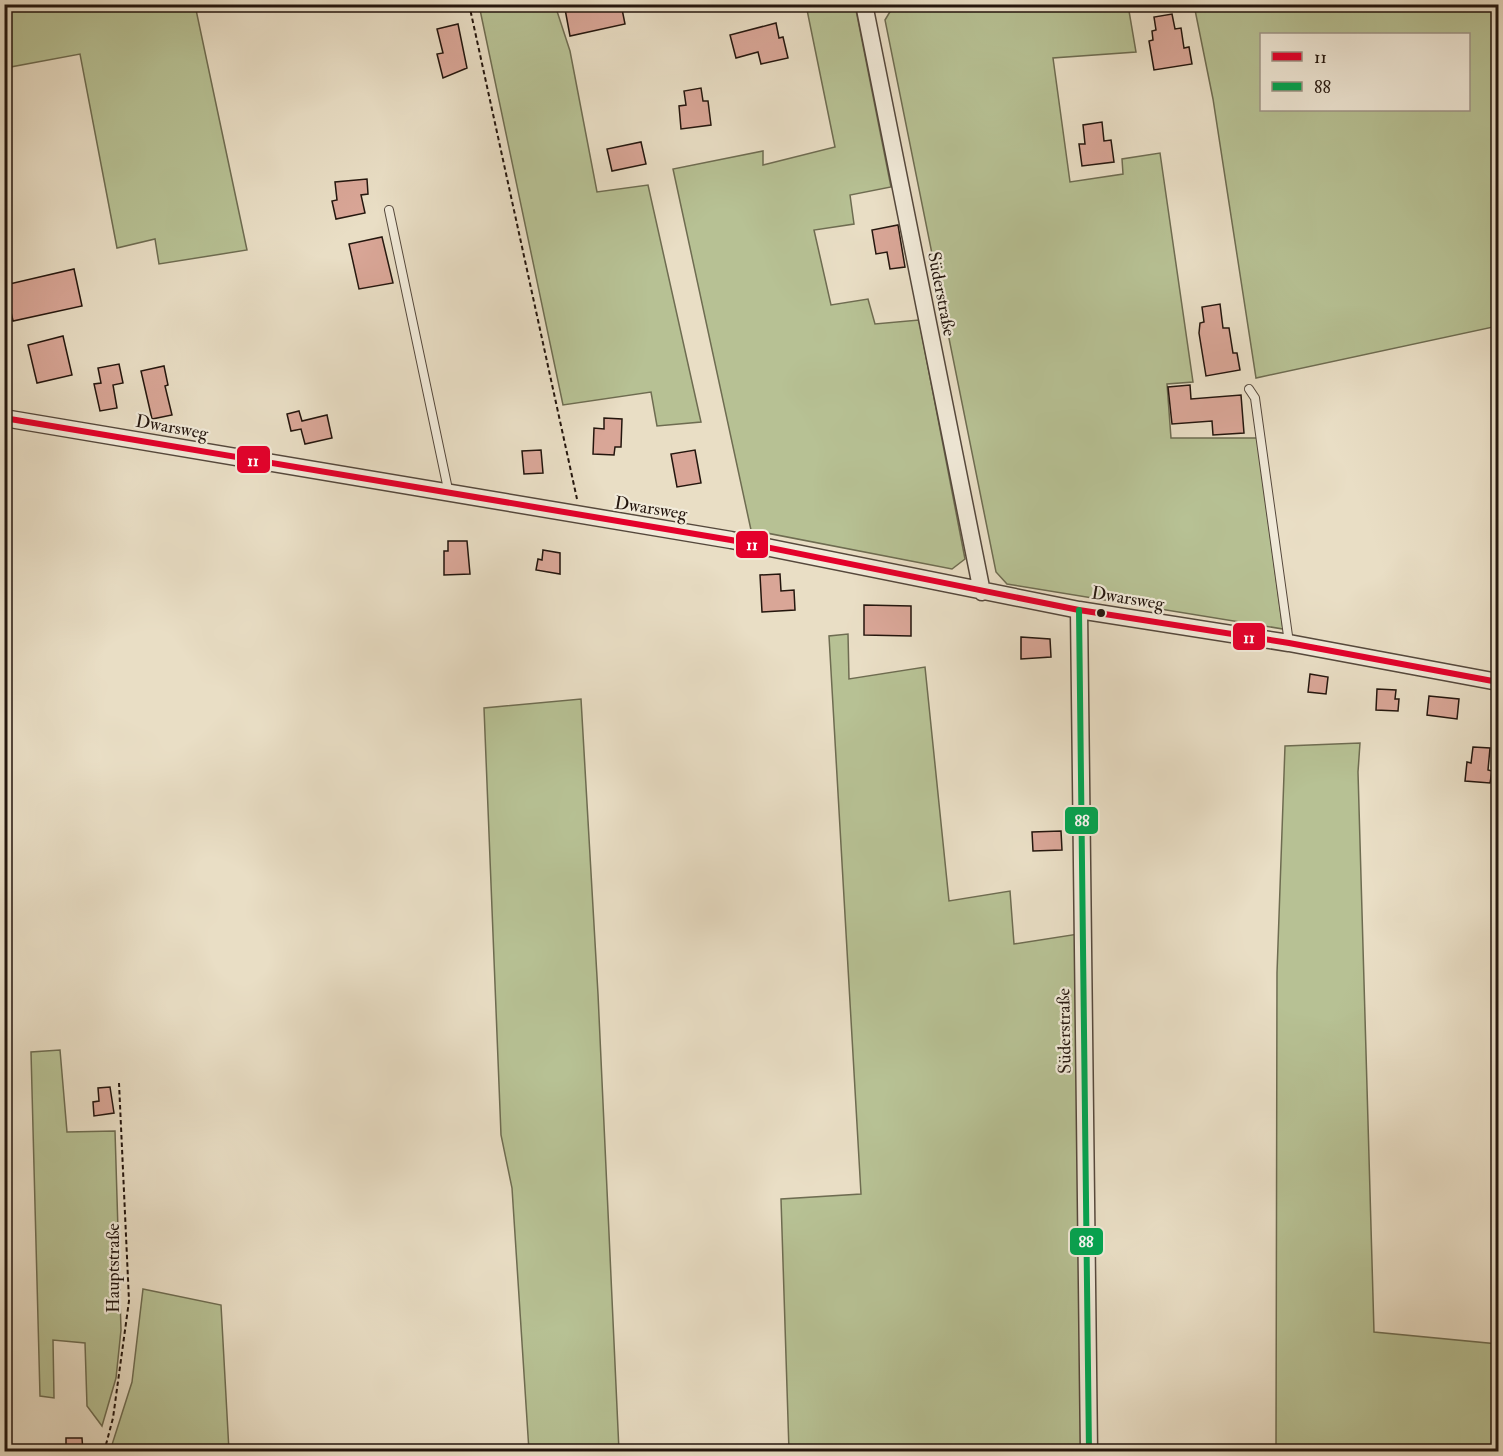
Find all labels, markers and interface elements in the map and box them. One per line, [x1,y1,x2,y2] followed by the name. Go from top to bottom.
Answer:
[1260,33,1470,111] legend
[1314,46,1327,69] text: 11
[1314,76,1331,99] text: 88
[922,250,961,339] street label: Süderstraße
[134,410,211,445] street label: Dwarsweg
[236,445,271,474] line badge: 11
[247,451,259,471] text: 11
[613,491,690,526] street label: Dwarsweg
[735,530,769,559] line badge: 11
[746,535,758,555] text: 11
[1090,581,1167,616] street label: Dwarsweg
[1095,607,1107,619] unlabelled marker
[1232,622,1266,651] line badge: 11
[1243,628,1255,648] text: 11
[1064,806,1099,835] line badge: 88
[1074,811,1090,831] text: 88
[1052,987,1077,1074] street label: Süderstraße
[102,1223,125,1313] street label: Hauptstraße
[1069,1227,1104,1256] line badge: 88
[1078,1232,1094,1252] text: 88

